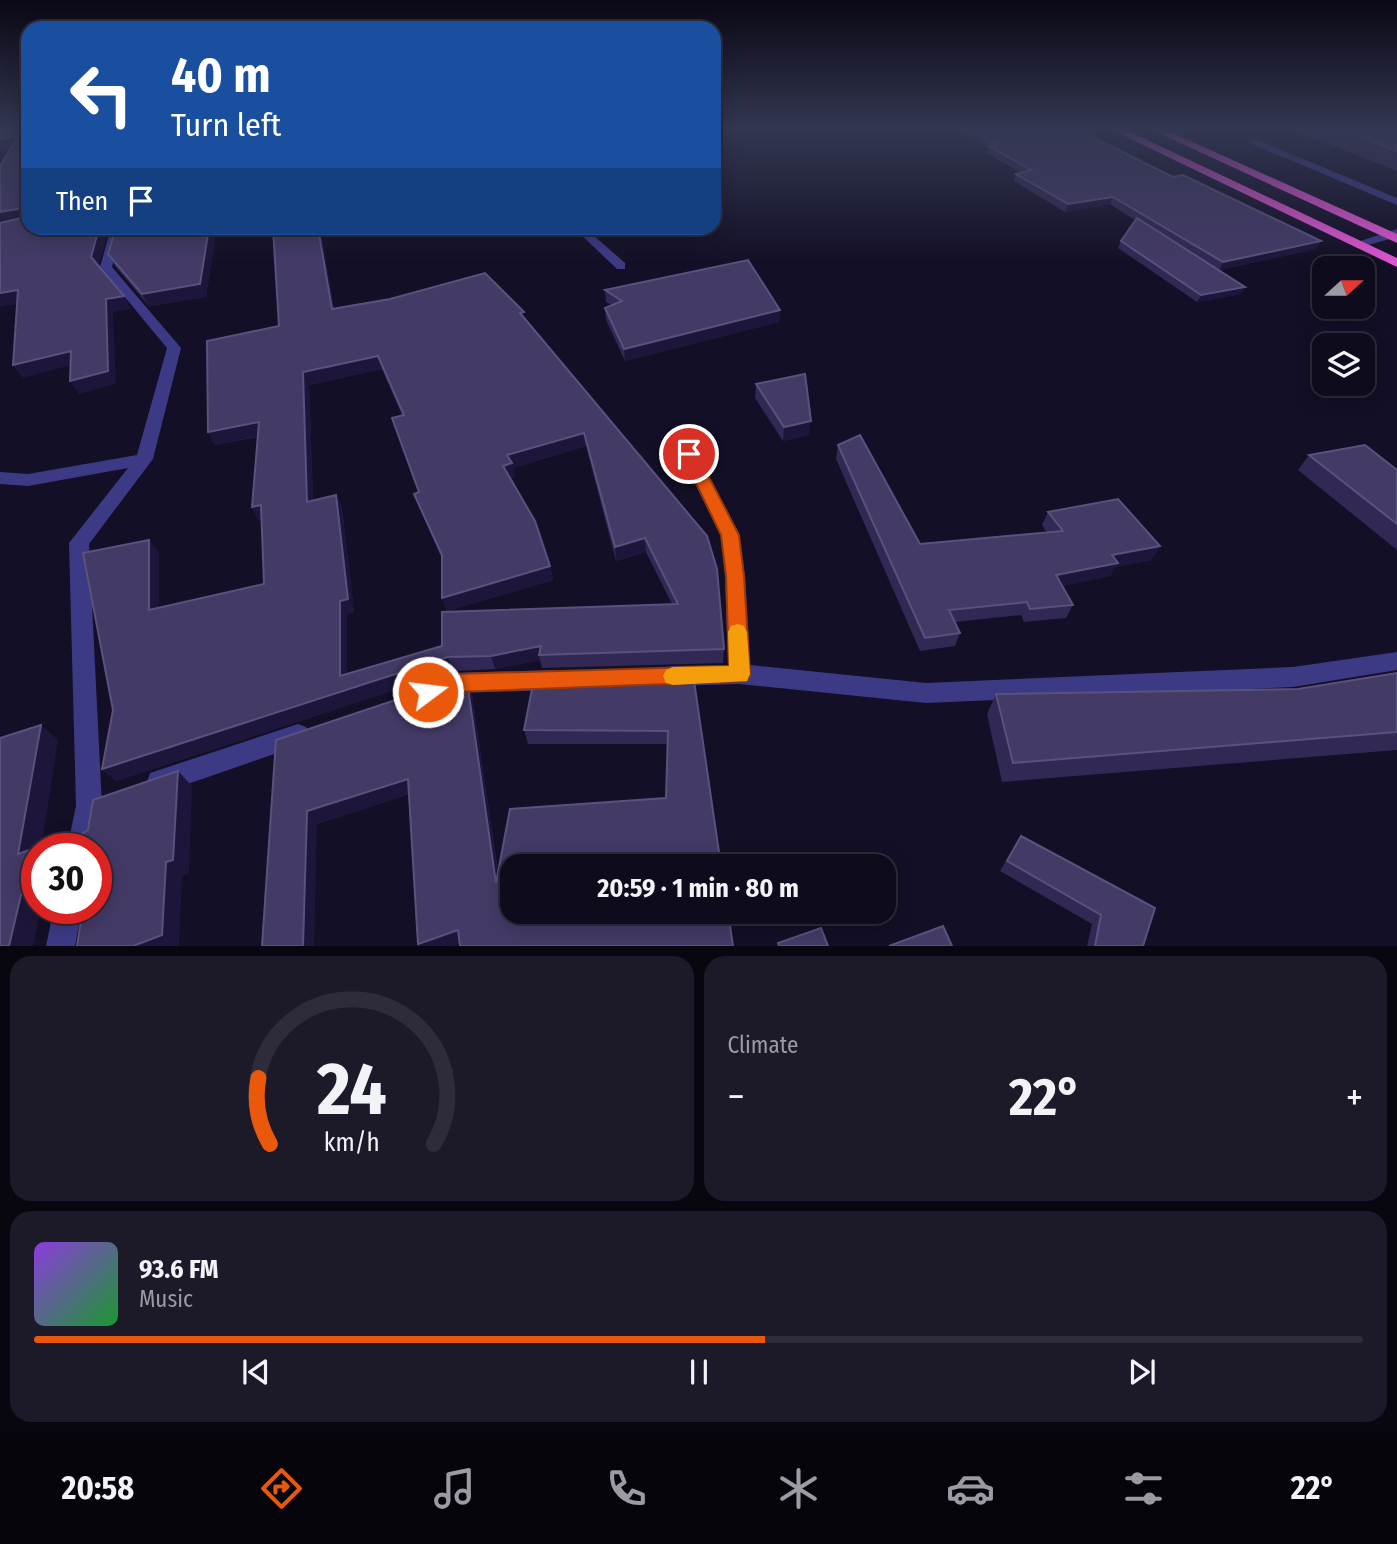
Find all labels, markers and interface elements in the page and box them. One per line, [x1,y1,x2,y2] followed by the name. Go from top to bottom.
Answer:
[171,46,271,105] text: 40 m
[56,49,147,140] icon: left
[171,106,281,144] text: Turn left
[122,182,160,220] icon: arrive
[56,186,108,217] text: Then
[1312,256,1376,318] north arrow
[1312,256,1375,396] map controls
[1312,333,1375,396] button: layers
[659,424,719,484] pin
[670,435,708,473] icon: arrive
[391,655,465,729] position arrow
[21,833,112,924] speed limit sign: 30
[597,873,799,904] text: 20:59 · 1 min · 80 m
[728,1031,798,1059] text: Climate
[316,1047,387,1134] text: 24
[1009,1066,1081,1129] text: 22°
[728,1074,745,1120] text: −
[1346,1074,1363,1120] text: +
[324,1128,380,1158] text: km/h
[139,1254,218,1285] text: 93.6 FM
[139,1285,193,1313] text: Music
[237,1353,275,1391] icon: previous
[680,1353,718,1391] icon: pause
[1123,1353,1161,1391] icon: next
[257,1464,306,1513] icon: directions
[430,1464,479,1513] icon: music
[602,1464,651,1513] icon: phone
[774,1464,823,1513] icon: climate
[946,1464,995,1513] icon: car
[1119,1464,1168,1513] icon: filters
[62,1469,134,1507] text: 20:58
[1291,1469,1335,1507] text: 22°

